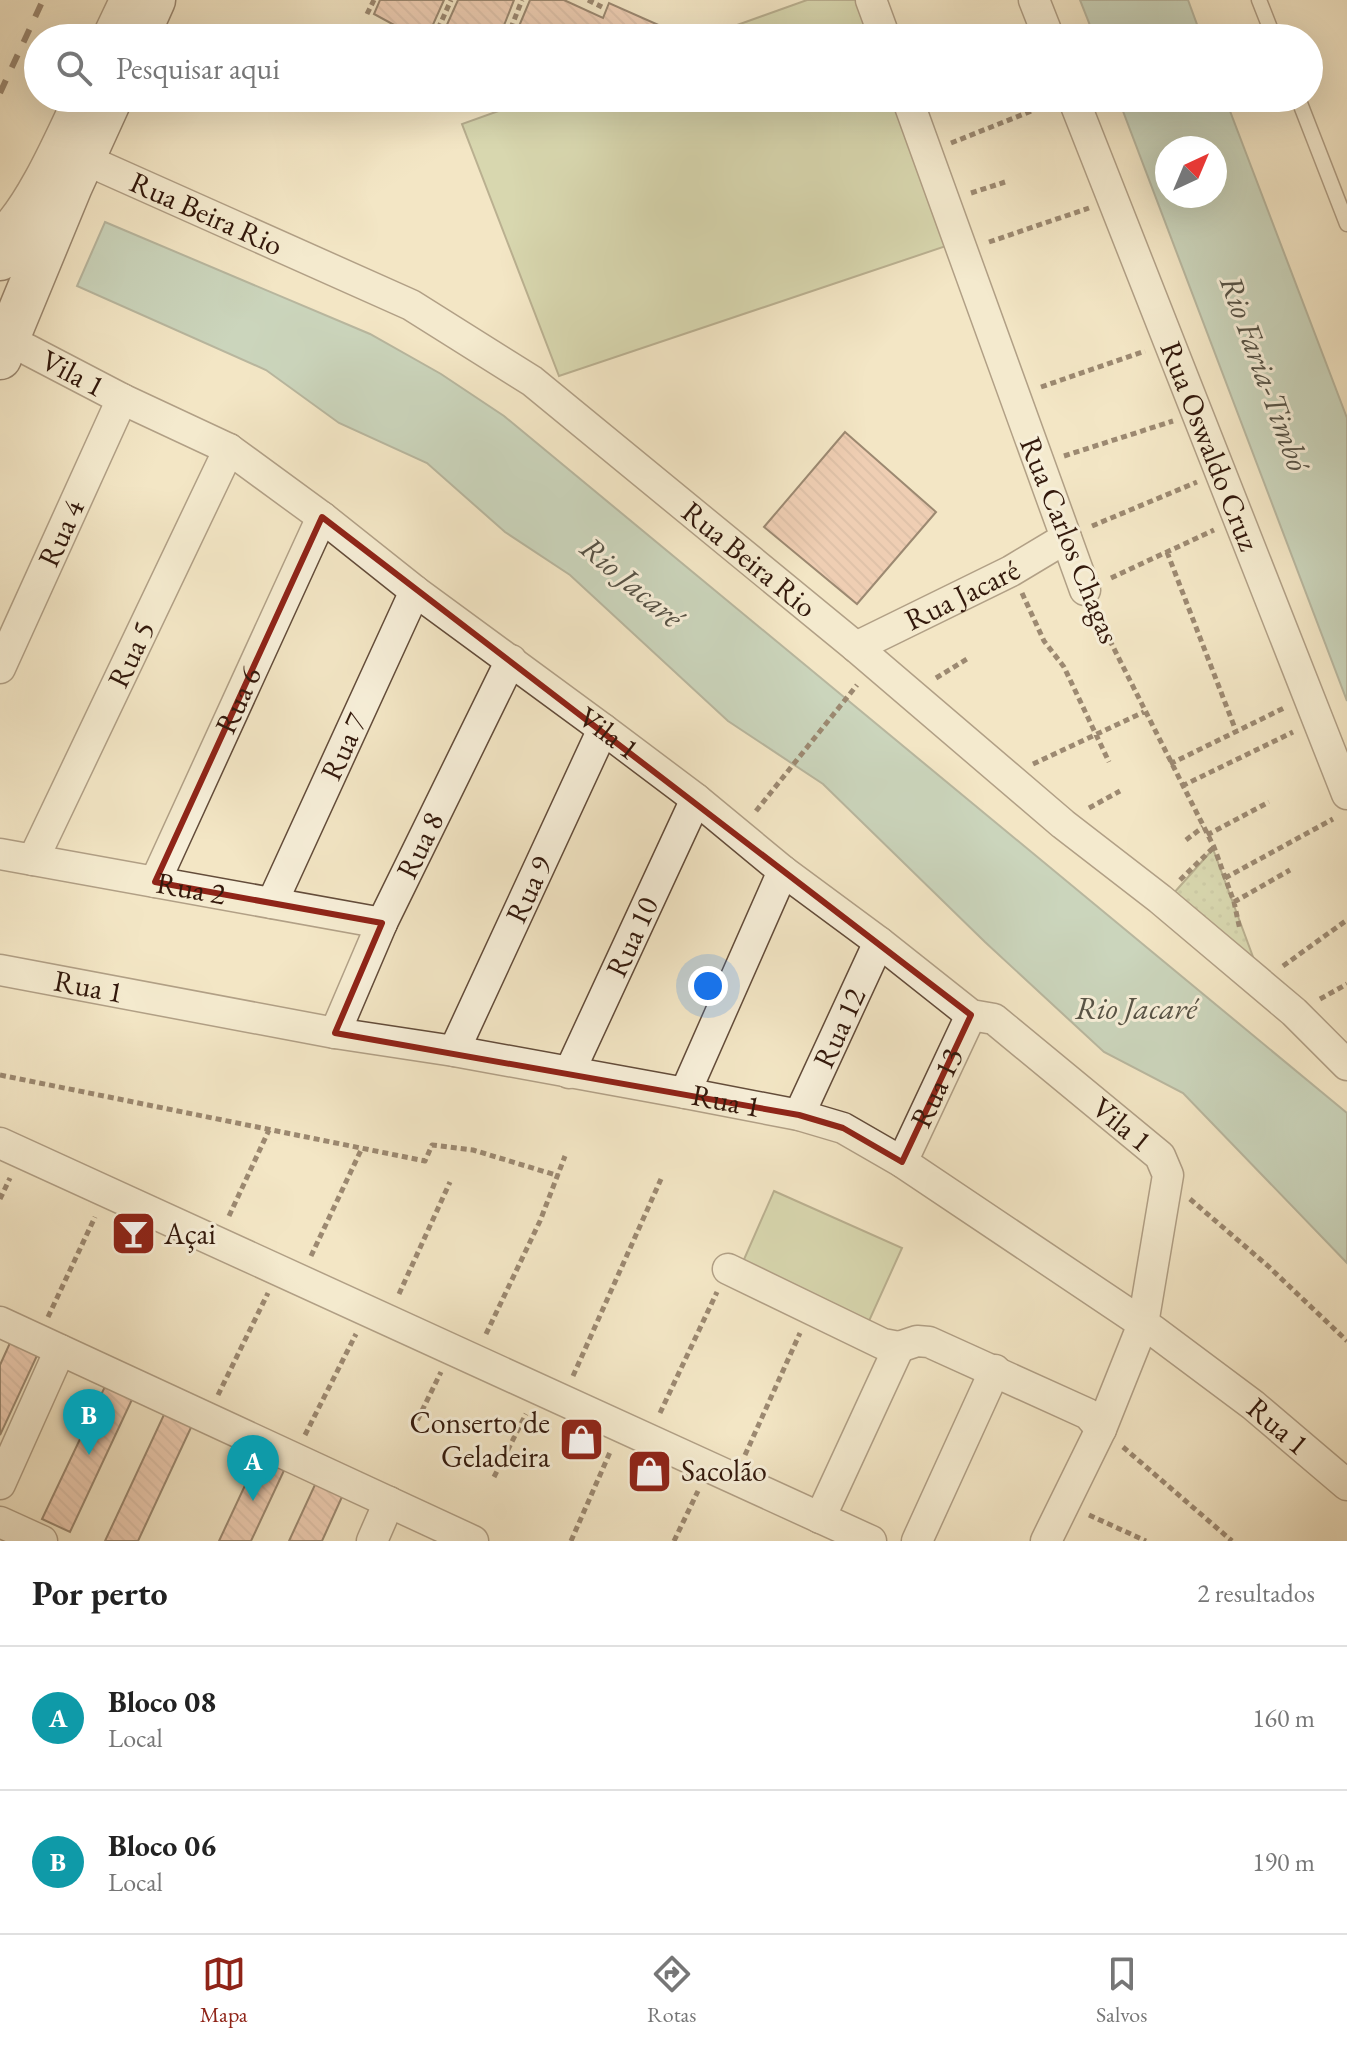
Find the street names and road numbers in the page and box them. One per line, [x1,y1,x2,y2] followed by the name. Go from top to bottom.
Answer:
[124,162,289,264] street label: Rua Beira Rio
[1152,336,1269,557] street label: Rua Oswaldo Cruz
[35,340,112,406] street label: Vila 1
[1011,431,1130,649] street label: Rua Carlos Chagas
[674,492,825,626] street label: Rua Beira Rio
[29,493,93,573] street label: Rua 4
[898,550,1027,639] street label: Rua Jacaré
[98,614,163,694] street label: Rua 5
[206,660,270,740] street label: Rua 6
[571,697,647,768] street label: Vila 1
[311,706,376,786] street label: Rua 7
[387,805,452,885] street label: Rua 8
[496,849,561,929] street label: Rua 9
[153,863,229,913] street label: Rua 2
[596,890,667,983] street label: Rua 10
[51,961,126,1012] street label: Rua 1
[804,981,874,1074] street label: Rua 12
[901,1041,972,1134] street label: Rua 13
[688,1075,764,1126] street label: Rua 1
[1084,1088,1160,1160] street label: Vila 1
[1239,1389,1318,1463] street label: Rua 1

